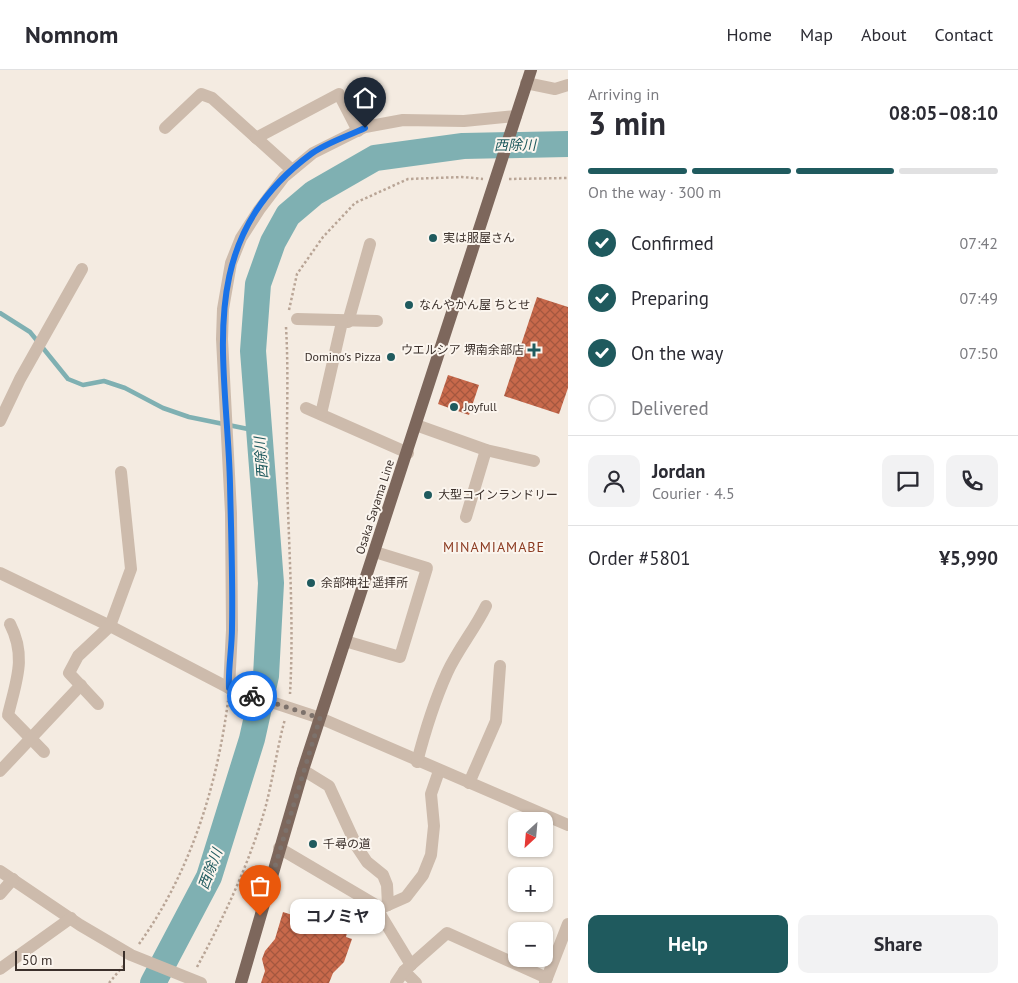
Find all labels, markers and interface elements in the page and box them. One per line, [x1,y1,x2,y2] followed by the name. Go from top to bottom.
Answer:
[25,19,118,50] text: Nomnom
[726,23,772,46] text: Home
[800,23,833,46] text: Map
[861,23,907,46] text: About
[935,23,993,46] text: Contact
[344,77,386,128] pin
[351,84,379,112] icon: home
[588,84,659,104] text: Arriving in
[889,101,998,125] text: 08:05–08:10
[588,102,666,144] text: 3 min
[494,136,538,154] water label: 西除川
[588,182,721,202] text: On the way · 300 m
[588,229,616,257] icon: check
[443,230,515,245] place label: 実は服屋さん
[631,231,714,255] text: Confirmed
[427,232,439,244] marker: 実は服屋さん
[960,233,998,253] text: 07:42
[588,284,616,312] icon: check
[631,286,709,310] text: Preparing
[960,288,998,308] text: 07:49
[419,297,530,312] place label: なんやかん屋 ちとせ
[403,299,415,311] marker: なんやかん屋 ちとせ
[588,339,616,367] icon: check
[631,341,723,365] text: On the way
[401,342,524,357] place label: ウエルシア 堺南余部店
[960,343,998,363] text: 07:50
[528,344,540,356] marker: ウエルシア 堺南余部店
[305,349,381,364] place label: Domino's Pizza
[385,351,397,363] marker: Domino's Pizza
[631,396,709,420] text: Delivered
[463,399,497,414] place label: Joyfull
[448,401,460,413] marker: Joyfull
[250,434,271,480] water label: 西除川
[588,455,640,507] button: person
[882,455,934,507] button: chat
[946,455,998,507] button: phone
[352,457,397,556] street label: Osaka Sayama Line
[652,459,705,483] text: Jordan
[652,483,735,503] text: Courier · 4.5
[438,487,558,502] place label: 大型コインランドリー
[422,489,434,501] marker: 大型コインランドリー
[443,538,545,556] district label: MINAMIAMABE
[588,546,691,570] text: Order #5801
[939,546,998,570] text: ¥5,990
[321,575,408,590] place label: 余部神社 遥拝所
[305,577,317,589] marker: 余部神社 遥拝所
[227,671,277,721] courier
[238,682,266,710] icon: bike
[508,812,552,858] north arrow
[508,812,553,967] map controls
[323,836,371,851] place label: 千尋の道
[307,838,319,850] marker: 千尋の道
[194,844,227,892] water label: 西除川
[239,865,281,916] pin
[508,867,553,912] button: +
[246,872,274,900] icon: bag
[290,898,385,934] callout: コノミヤ
[305,906,370,926] text: コノミヤ
[588,915,788,973] button: Help
[798,915,998,973] button: Share
[508,922,553,967] button: −
[15,948,125,971] scale bar
[22,951,52,969] text: 50 m

